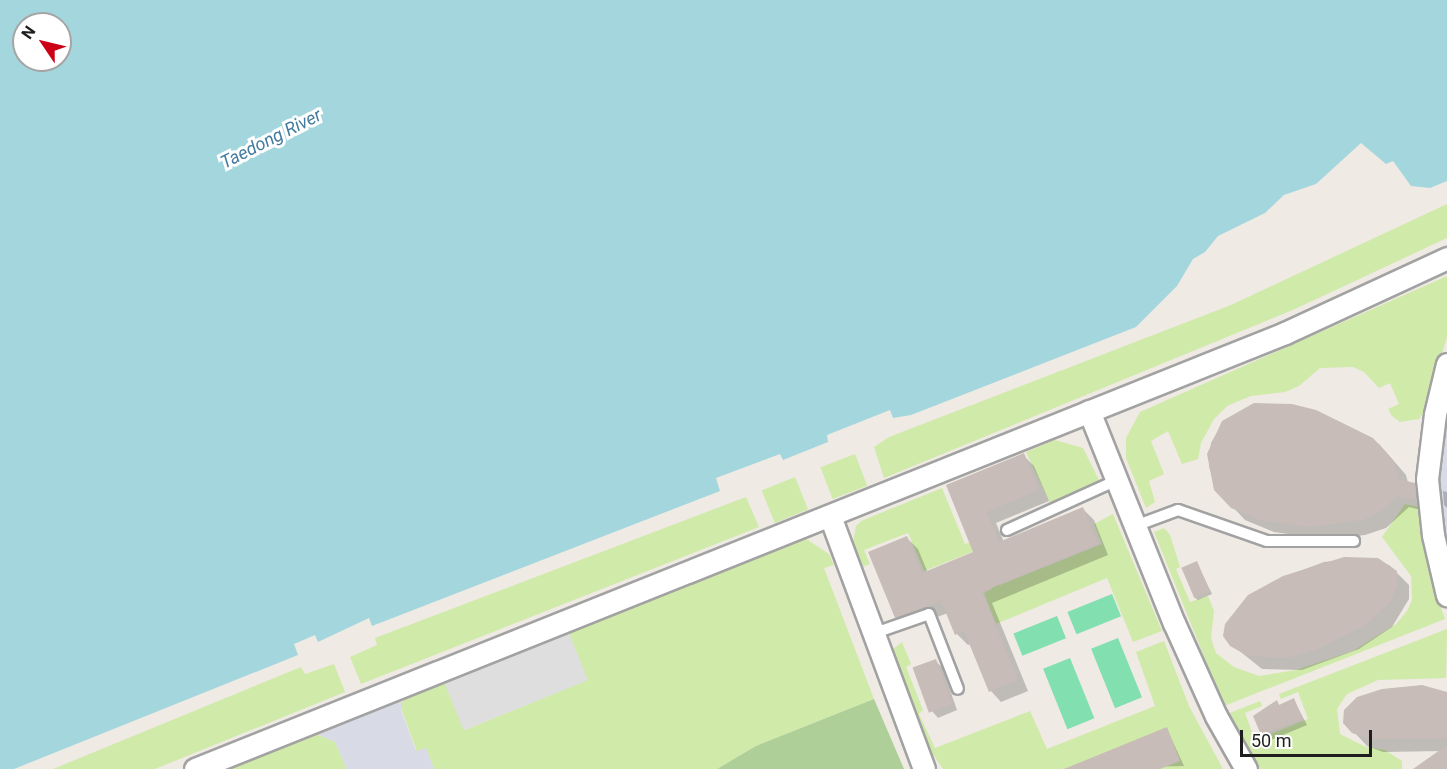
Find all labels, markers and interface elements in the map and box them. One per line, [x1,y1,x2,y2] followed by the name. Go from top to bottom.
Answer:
[12,12,72,72] north arrow
[17,22,40,43] text: N
[217,104,325,174] water label: Taedong River
[1243,718,1375,756] scale bar
[1251,730,1291,751] text: 50 m

